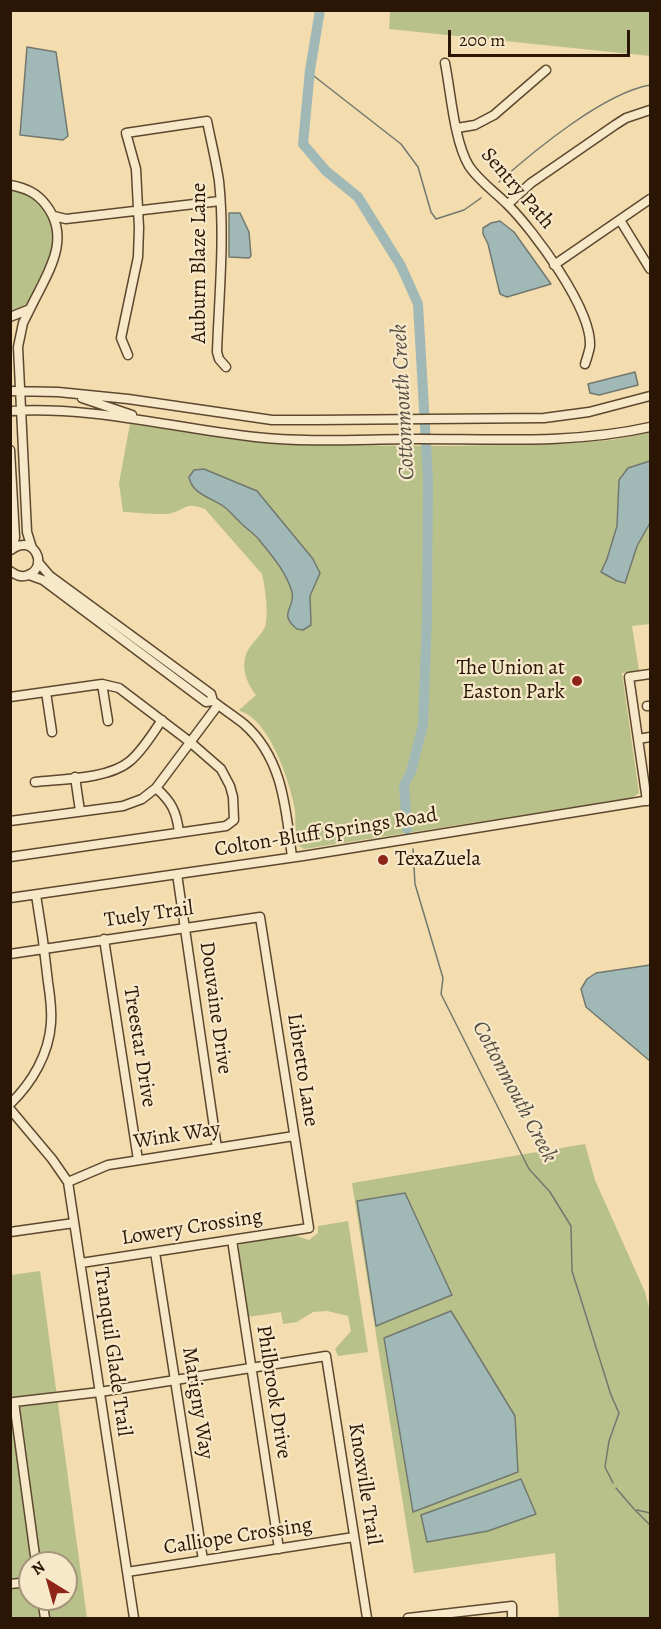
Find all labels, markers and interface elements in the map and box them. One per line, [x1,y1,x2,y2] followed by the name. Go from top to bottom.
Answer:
[451,18,632,56] scale bar
[459,28,505,52] text: 200 m
[475,143,559,235] street label: Sentry Path
[187,183,213,343] street label: Auburn Blaze Lane
[387,323,421,481] water label: Cottonmouth Creek
[456,656,565,706] place label: The Union at Easton Park
[570,674,584,688] marker: The Union at Easton Park
[213,803,439,863] street label: Colton-Bluff Springs Road
[395,847,481,873] place label: TexaZuela
[376,853,390,867] marker: TexaZuela
[103,896,195,934] street label: Tuely Trail
[193,940,237,1076] street label: Douvaine Drive
[117,985,161,1109] street label: Treestar Drive
[281,1012,323,1128] street label: Libretto Lane
[466,1017,562,1167] water label: Cottonmouth Creek
[132,1117,222,1155] street label: Wink Way
[120,1204,264,1252] street label: Lowery Crossing
[88,1266,136,1438] street label: Tranquil Glade Trail
[250,1323,296,1461] street label: Philbrook Drive
[176,1345,218,1461] street label: Marigny Way
[342,1421,386,1547] street label: Knoxville Trail
[162,1513,314,1561] street label: Calliope Crossing
[18,1551,78,1611] north arrow
[27,1556,50,1581] text: N

